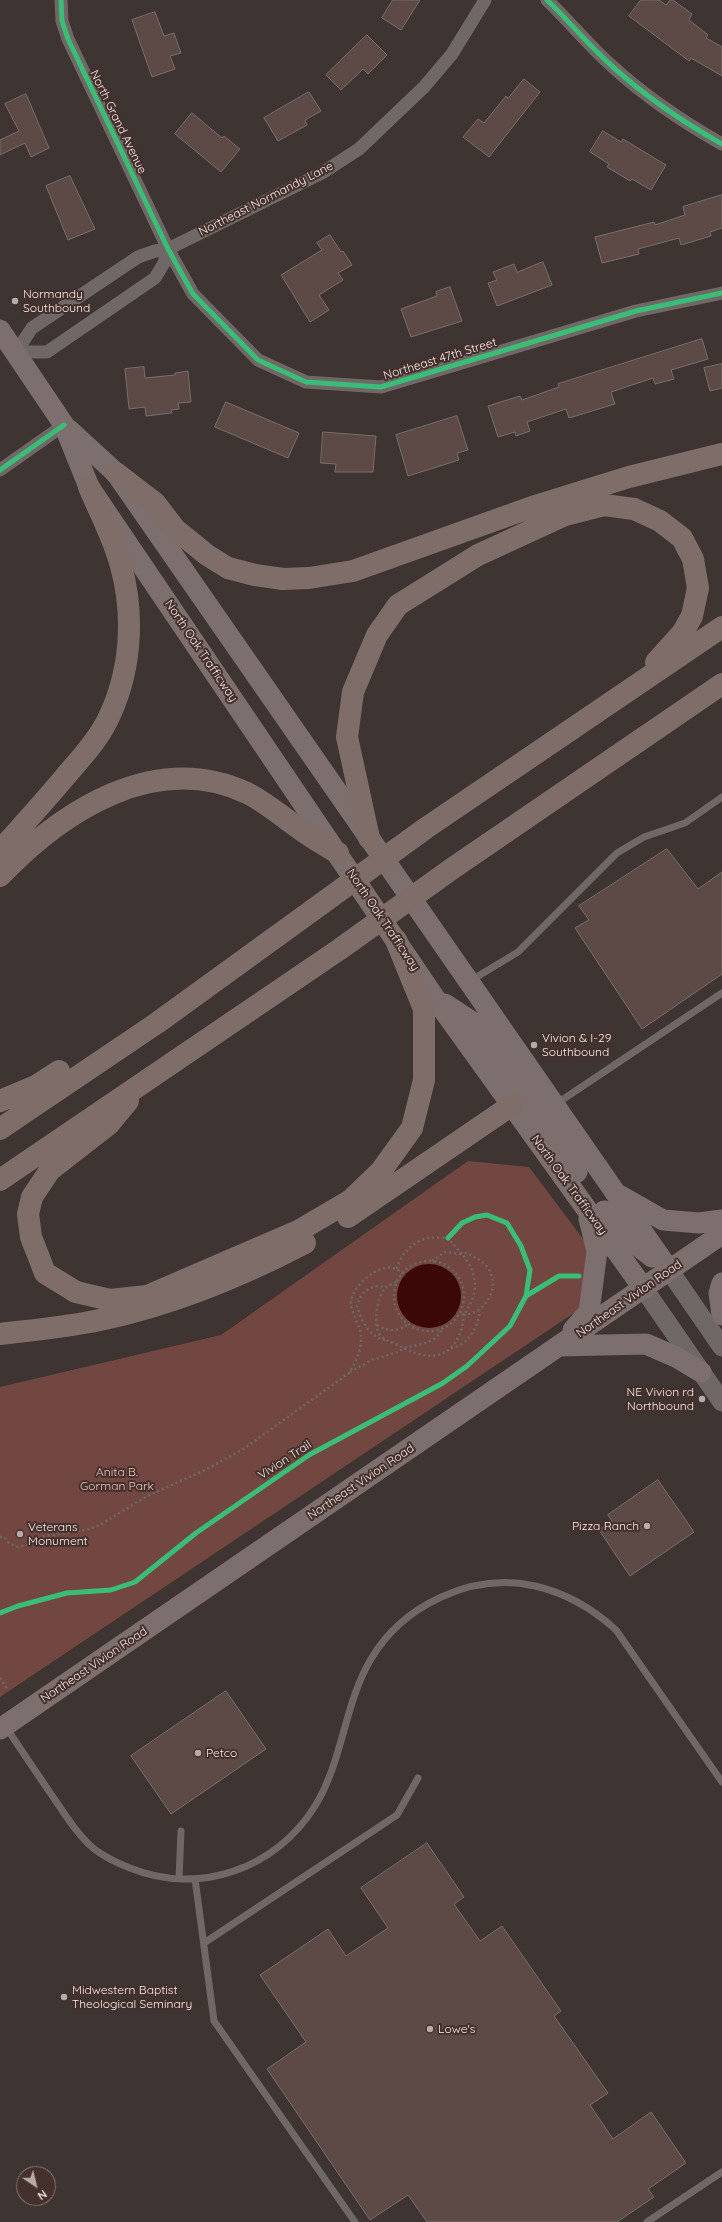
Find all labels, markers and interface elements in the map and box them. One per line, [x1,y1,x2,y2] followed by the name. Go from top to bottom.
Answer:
[87,68,149,176] street label: North Grand Avenue
[196,159,336,239] street label: Northeast Normandy Lane
[23,287,90,315] place label: Normandy Southbound
[10,296,20,306] marker: Normandy Southbound
[382,335,498,383] street label: Northeast 47th Street
[162,597,240,705] street label: North Oak Trafficway
[344,866,422,974] street label: North Oak Trafficway
[542,1031,611,1059] place label: Vivion & I-29 Southbound
[529,1040,539,1050] marker: Vivion & I-29 Southbound
[528,1132,610,1238] street label: North Oak Trafficway
[574,1257,684,1341] street label: Northeast Vivion Road
[627,1385,694,1413] place label: NE Vivion rd Northbound
[697,1394,707,1404] marker: NE Vivion rd Northbound
[256,1437,314,1483] street label: Vivion Trail
[305,1441,417,1523] street label: Northeast Vivion Road
[80,1465,154,1493] park label: Anita B. Gorman Park
[572,1519,639,1533] place label: Pizza Ranch
[28,1520,88,1548] place label: Veterans Monument
[642,1521,652,1531] marker: Pizza Ranch
[15,1529,25,1539] marker: Veterans Monument
[38,1624,150,1706] street label: Northeast Vivion Road
[206,1746,237,1760] place label: Petco
[193,1748,203,1758] marker: Petco
[72,1983,192,2011] place label: Midwestern Baptist Theological Seminary
[59,1992,69,2002] marker: Midwestern Baptist Theological Seminary
[438,2022,475,2036] place label: Lowe's
[425,2024,435,2034] marker: Lowe's
[16,2166,56,2206] north arrow
[35,2187,50,2203] text: N

